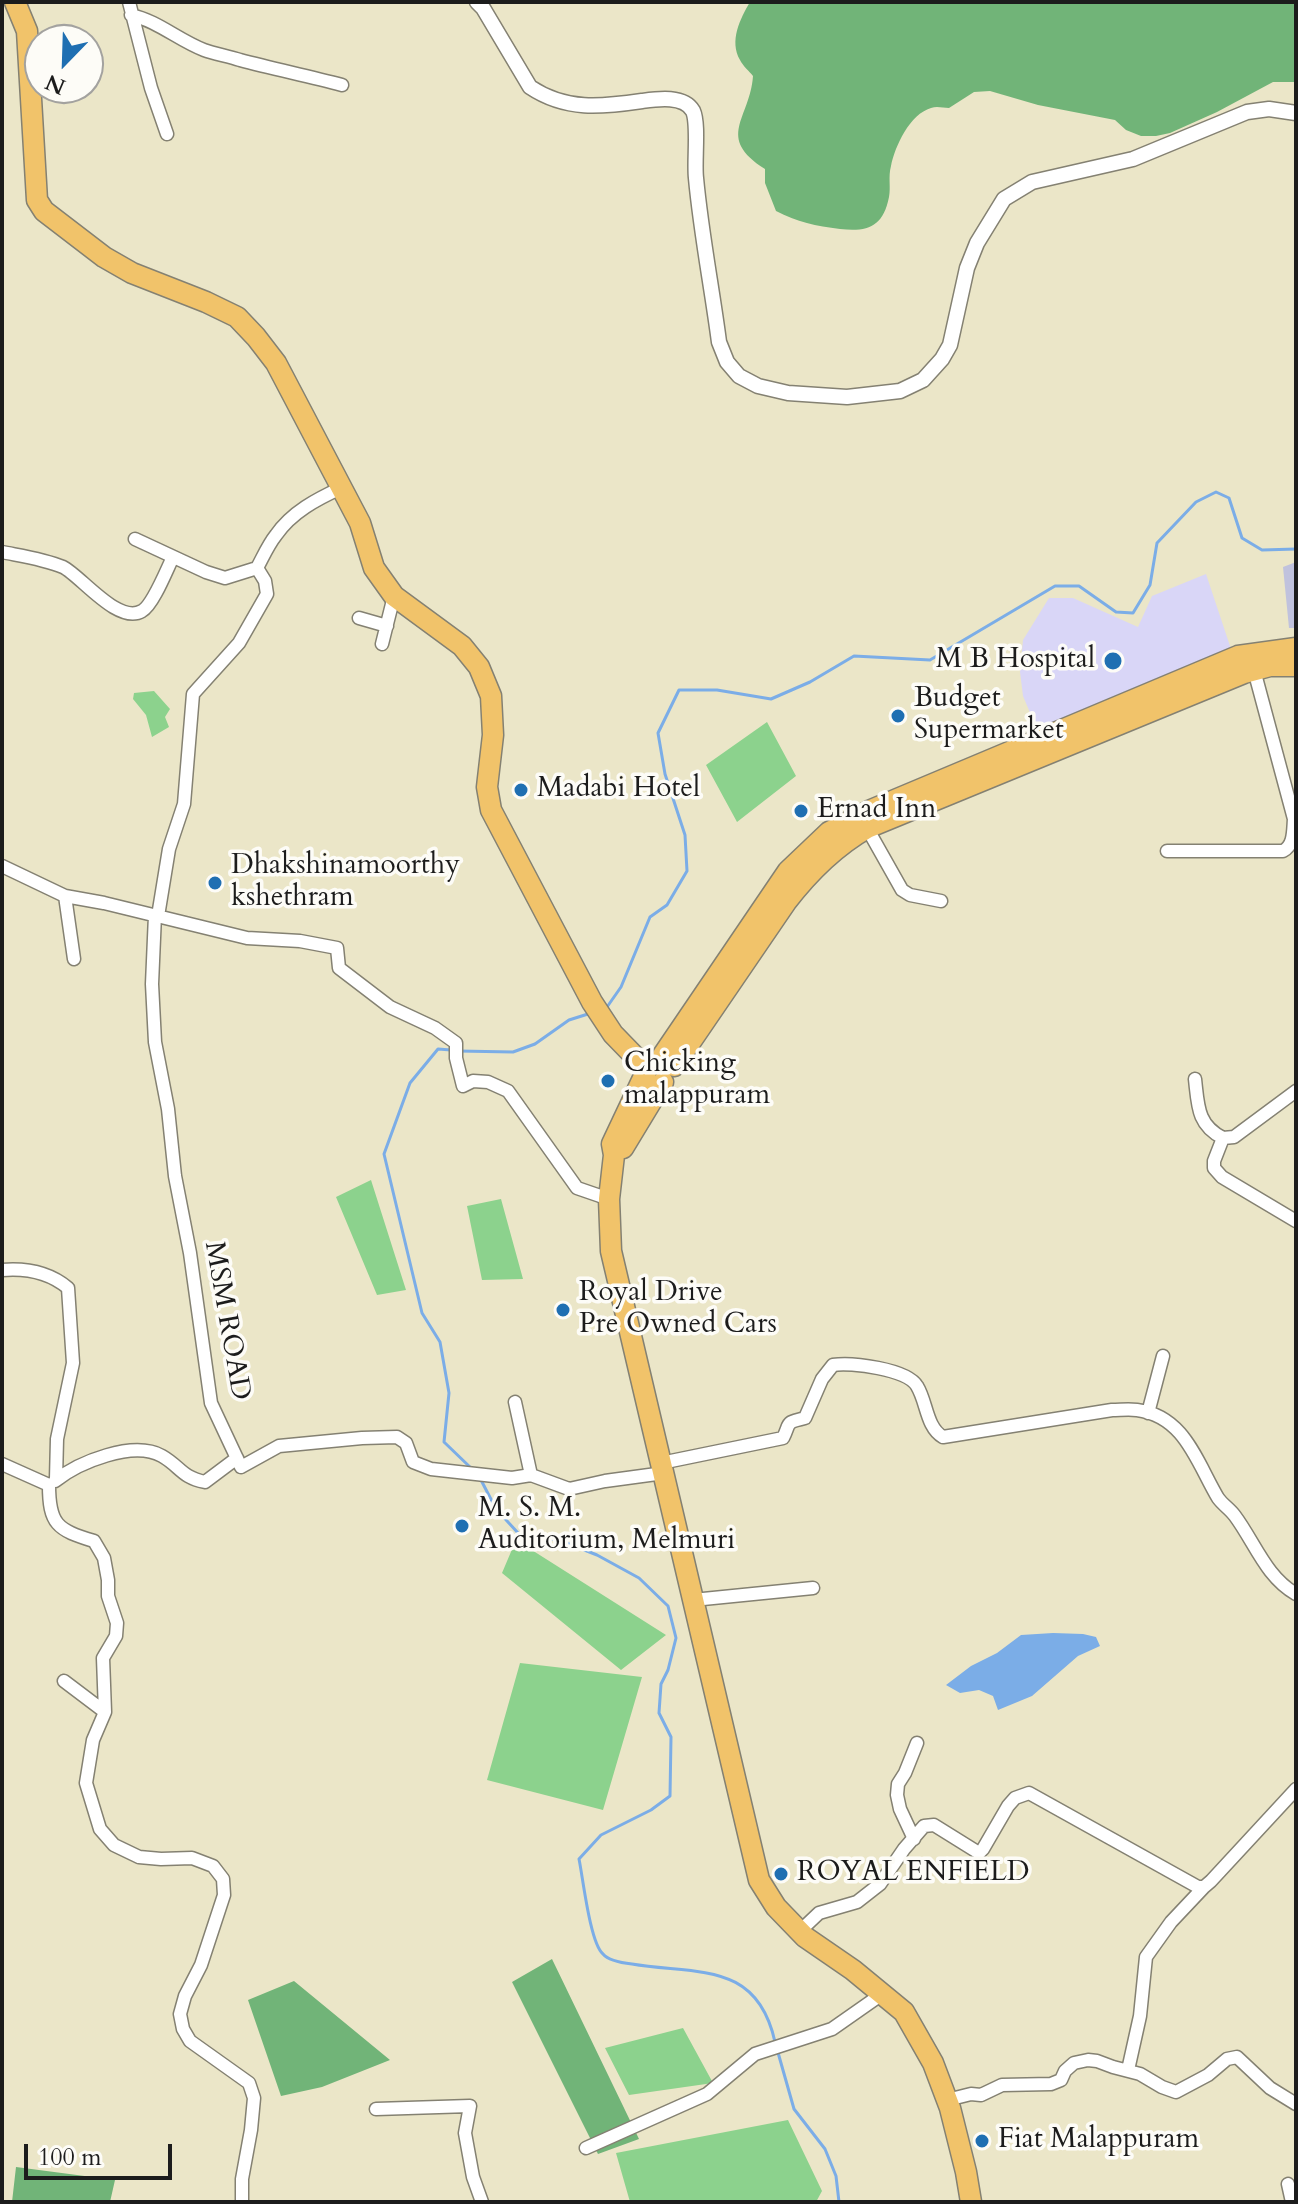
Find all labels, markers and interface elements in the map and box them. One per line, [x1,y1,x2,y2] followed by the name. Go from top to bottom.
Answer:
[24,24,104,104] north arrow
[41,67,70,102] text: N
[936,644,1095,678] place label: M B Hospital
[1102,650,1124,672] marker: M B Hospital
[914,683,1064,749] place label: Budget Supermarket
[889,707,907,725] marker: Budget Supermarket
[537,773,700,807] place label: Madabi Hotel
[512,781,530,799] marker: Madabi Hotel
[817,794,936,828] place label: Ernad Inn
[792,802,810,820] marker: Ernad Inn
[231,850,460,916] place label: Dhakshinamoorthy kshethram
[206,874,224,892] marker: Dhakshinamoorthy kshethram
[624,1048,770,1114] place label: Chicking malappuram
[599,1072,617,1090] marker: Chicking malappuram
[196,1239,256,1403] street label: MSM ROAD
[579,1277,777,1343] place label: Royal Drive Pre Owned Cars
[554,1301,572,1319] marker: Royal Drive Pre Owned Cars
[478,1493,735,1559] place label: M. S. M. Auditorium, Melmuri
[453,1517,471,1535] marker: M. S. M. Auditorium, Melmuri
[797,1857,1030,1891] place label: ROYAL ENFIELD
[772,1865,790,1883] marker: ROYAL ENFIELD
[998,2124,1199,2158] place label: Fiat Malappuram
[28,2128,176,2178] scale bar
[973,2132,991,2150] marker: Fiat Malappuram
[38,2141,102,2174] text: 100 m

